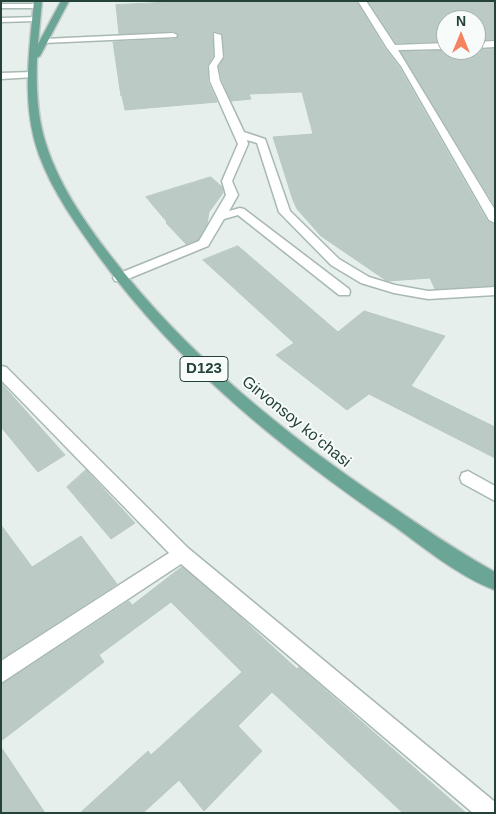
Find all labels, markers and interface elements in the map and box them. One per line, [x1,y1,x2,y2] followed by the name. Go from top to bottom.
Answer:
[436,10,486,60] north arrow
[456,13,466,29] text: N
[180,356,228,382] road number: D123
[238,372,354,472] street label: Girvonsoy koʻchasi

